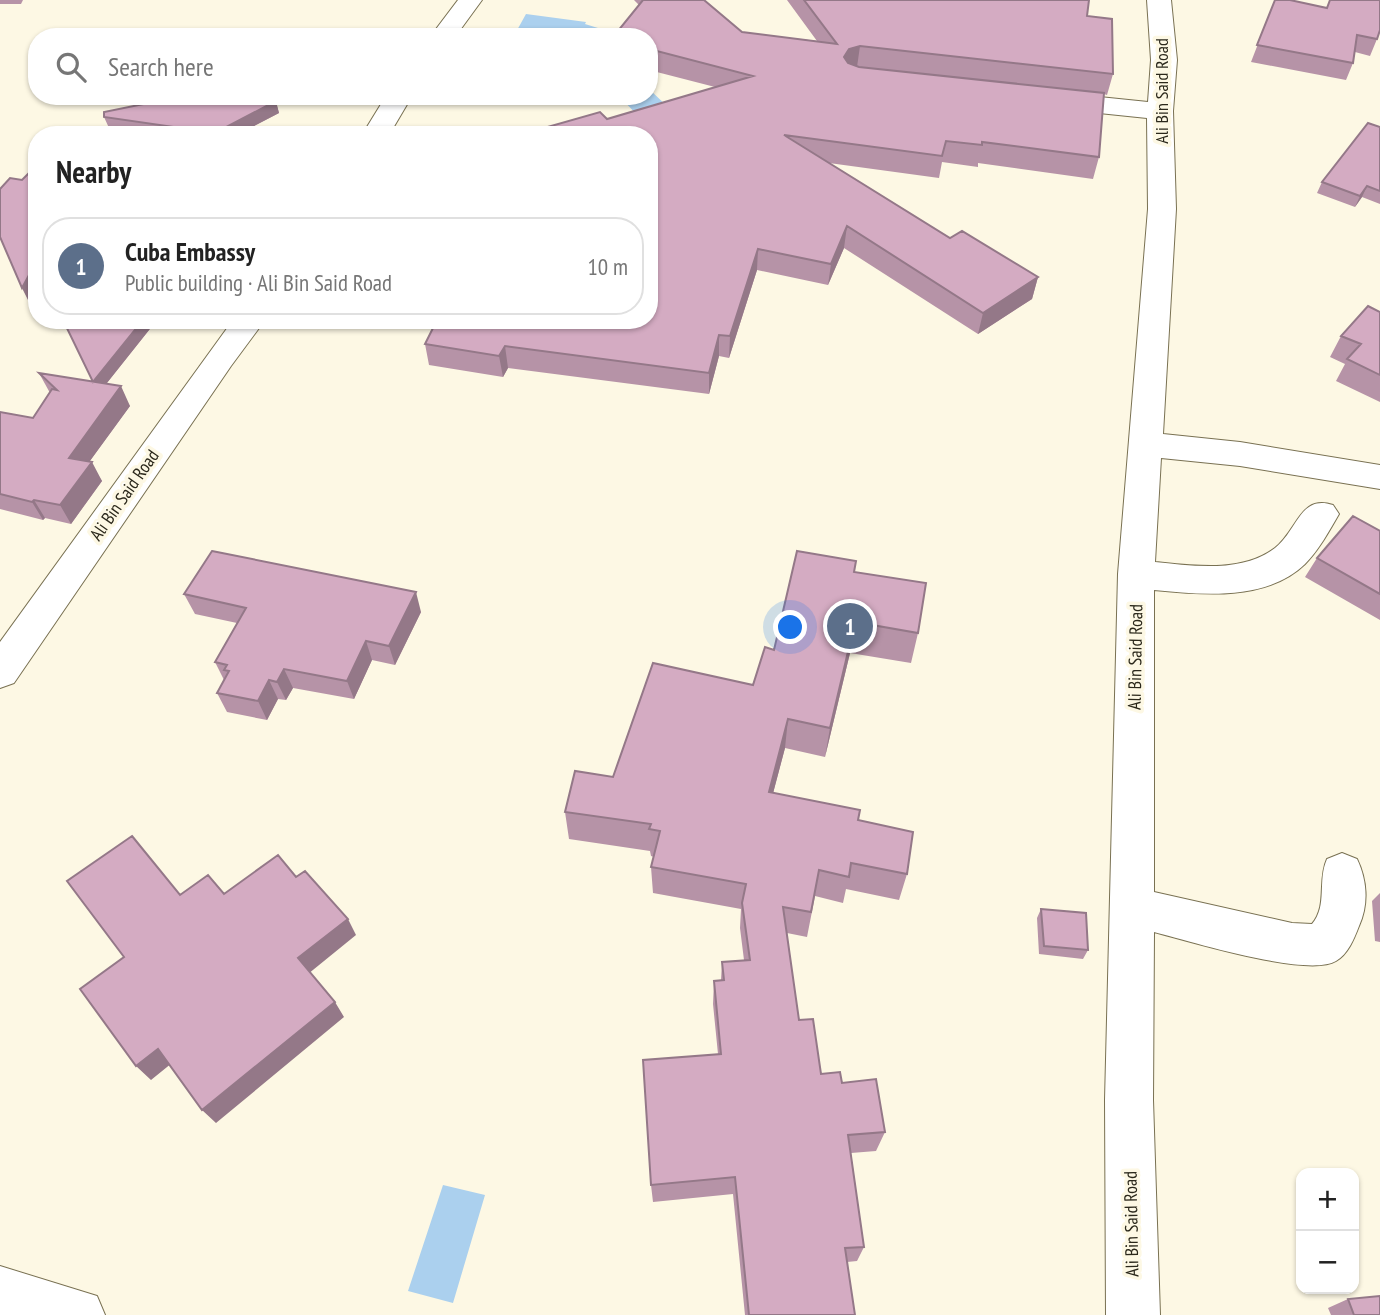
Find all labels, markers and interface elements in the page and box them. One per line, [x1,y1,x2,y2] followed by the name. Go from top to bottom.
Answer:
[28,28,658,105] search box
[1150,38,1173,144] street label: Ali Bin Said Road
[52,48,90,86] icon: search
[108,50,214,83] text: Search here
[56,152,131,191] text: Nearby
[125,235,255,268] text: Cuba Embassy
[76,252,87,281] text: 1
[587,252,628,281] text: 10 m
[125,268,392,297] text: Public building · Ali Bin Said Road
[84,445,164,545] street label: Ali Bin Said Road
[827,600,873,652] pin: 1
[1123,604,1147,710] street label: Ali Bin Said Road
[773,610,807,644] your location
[1296,1168,1359,1294] map controls
[1296,1168,1359,1231] button: +
[1119,1171,1143,1277] street label: Ali Bin Said Road
[1296,1231,1359,1294] button: −

